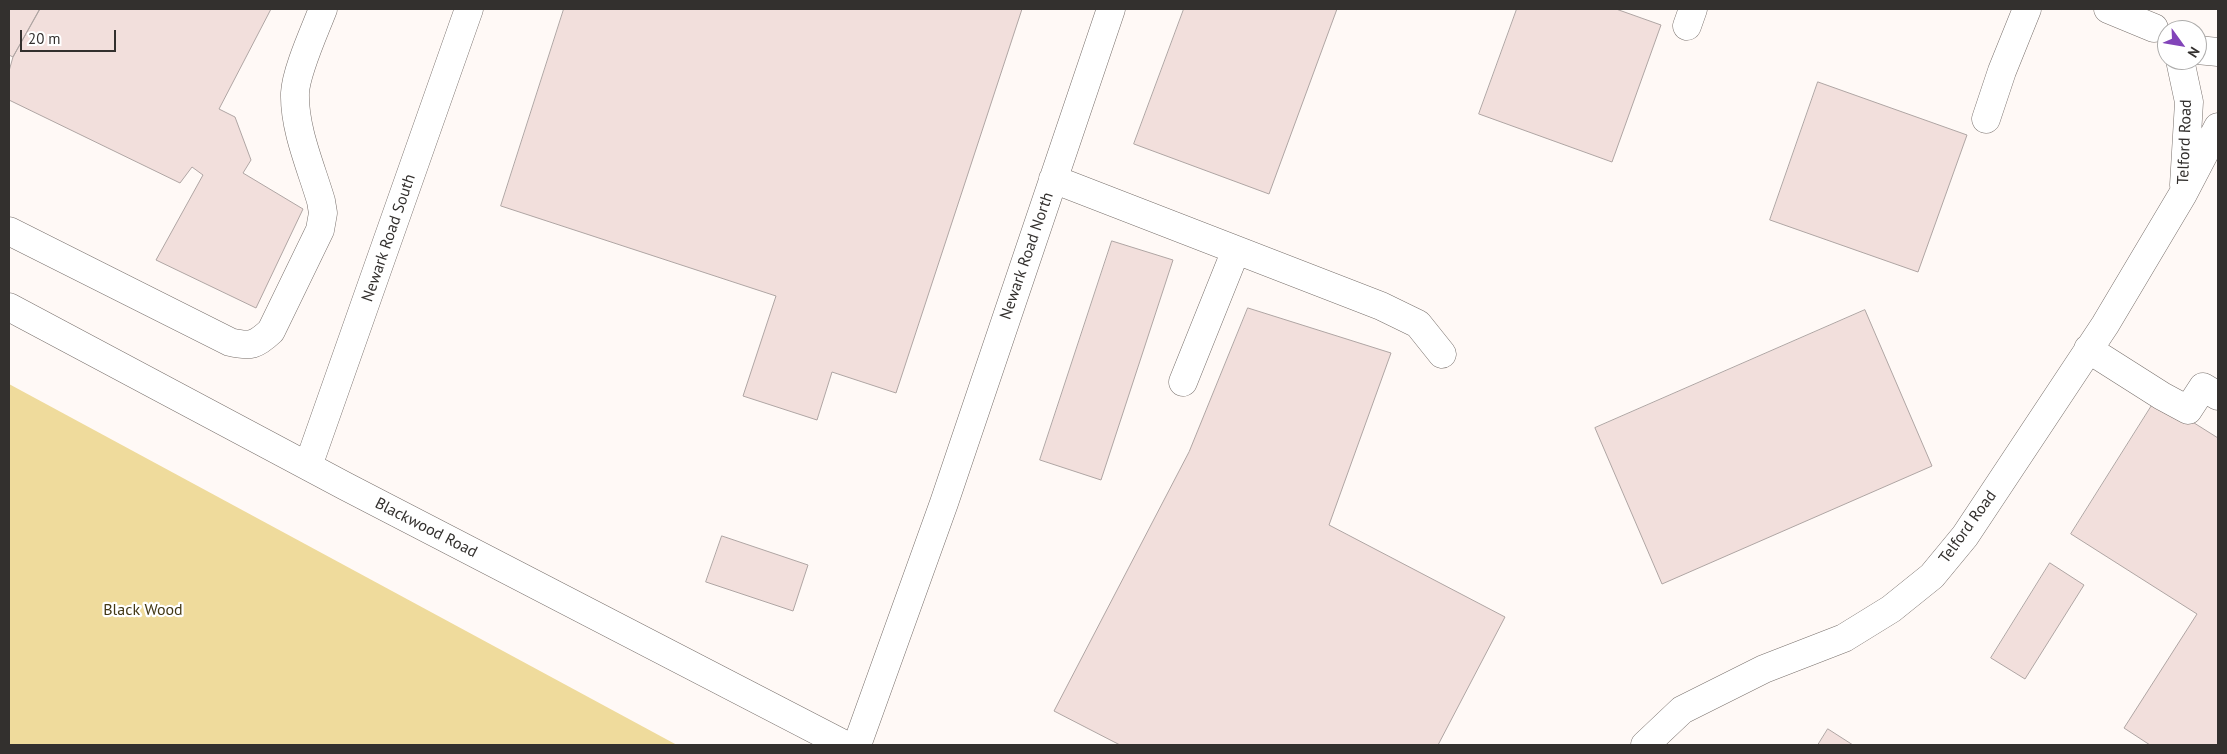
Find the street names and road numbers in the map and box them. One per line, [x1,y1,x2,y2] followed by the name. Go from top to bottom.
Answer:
[2174,99,2196,185] street label: Telford Road
[358,172,420,304] street label: Newark Road South
[996,190,1058,322] street label: Newark Road North
[1935,487,2001,567] street label: Telford Road
[372,494,480,562] street label: Blackwood Road

